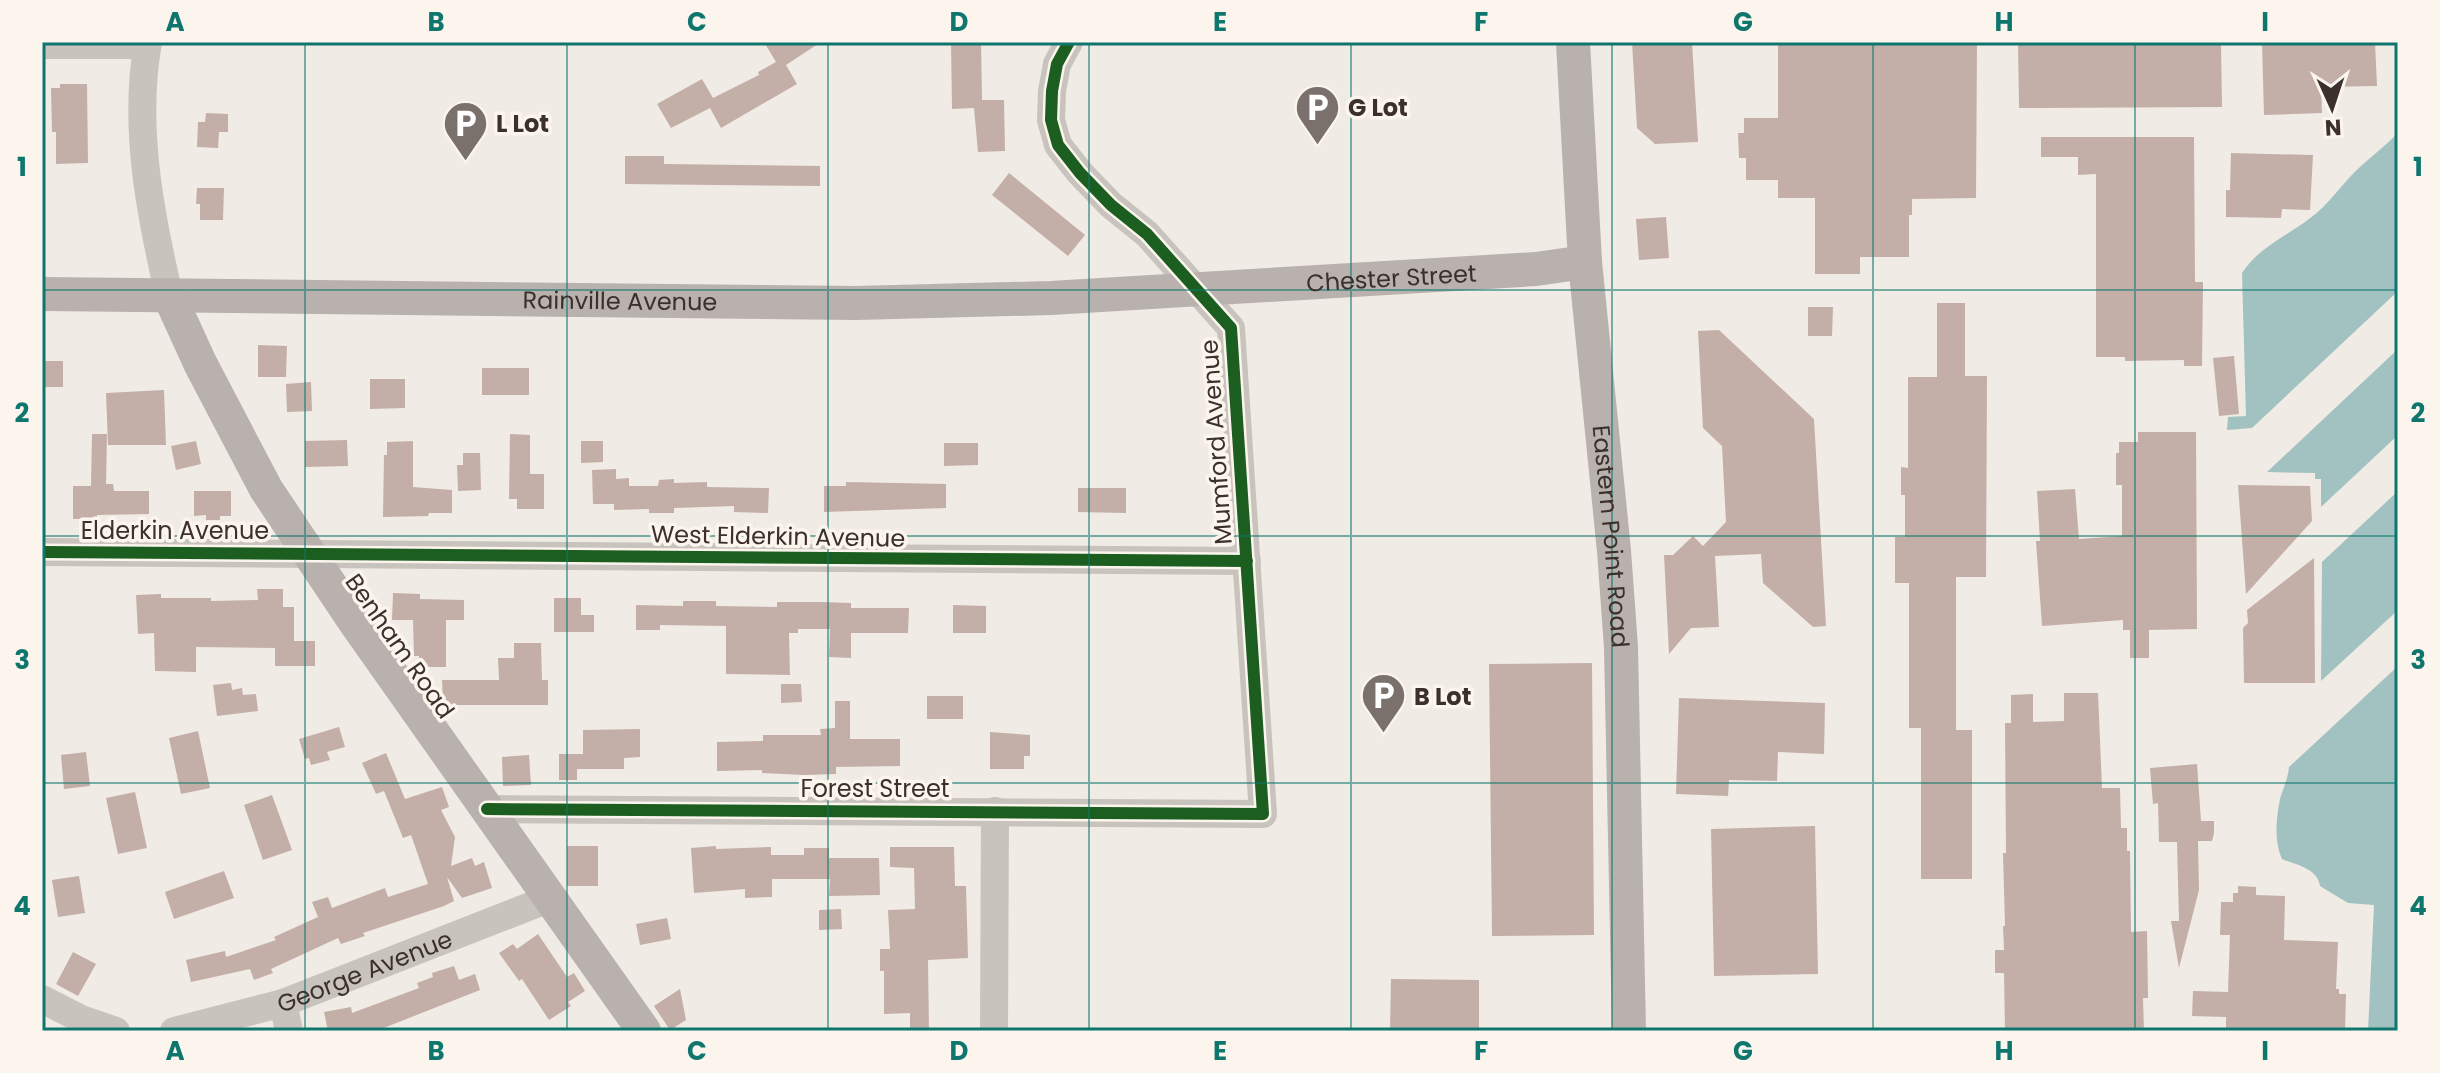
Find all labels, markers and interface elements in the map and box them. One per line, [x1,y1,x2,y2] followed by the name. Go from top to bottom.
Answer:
[165,4,185,40] text: A
[427,4,445,40] text: B
[687,4,707,40] text: C
[950,4,969,40] text: D
[1213,4,1227,40] text: E
[1474,4,1488,40] text: F
[1733,4,1753,40] text: G
[1994,4,2014,40] text: H
[2261,4,2269,40] text: I
[2292,68,2372,148] north arrow
[1293,83,1341,146] parking icon: G Lot
[1348,91,1408,124] place label: G Lot
[441,99,489,162] parking icon: L Lot
[496,107,549,140] place label: L Lot
[2324,112,2342,143] text: N
[17,149,27,185] text: 1
[2413,149,2423,185] text: 1
[1305,256,1477,299] street label: Chester Street
[522,283,718,318] street label: Rainville Avenue
[1192,338,1240,546] street label: Mumford Avenue
[15,395,30,431] text: 2
[2411,395,2426,431] text: 2
[1585,423,1638,649] street label: Eastern Point Road
[81,514,269,547] street label: Elderkin Avenue
[651,517,905,555] street label: West Elderkin Avenue
[338,567,462,725] street label: Benham Road
[14,642,30,678] text: 3
[2410,642,2426,678] text: 3
[1359,672,1407,735] parking icon: B Lot
[1414,680,1471,713] place label: B Lot
[800,772,950,805] street label: Forest Street
[13,888,31,924] text: 4
[2409,888,2427,924] text: 4
[272,922,457,1020] street label: George Avenue
[165,1033,185,1069] text: A
[427,1033,445,1069] text: B
[687,1033,707,1069] text: C
[950,1033,969,1069] text: D
[1213,1033,1227,1069] text: E
[1474,1033,1488,1069] text: F
[1733,1033,1753,1069] text: G
[1994,1033,2014,1069] text: H
[2261,1033,2269,1069] text: I

